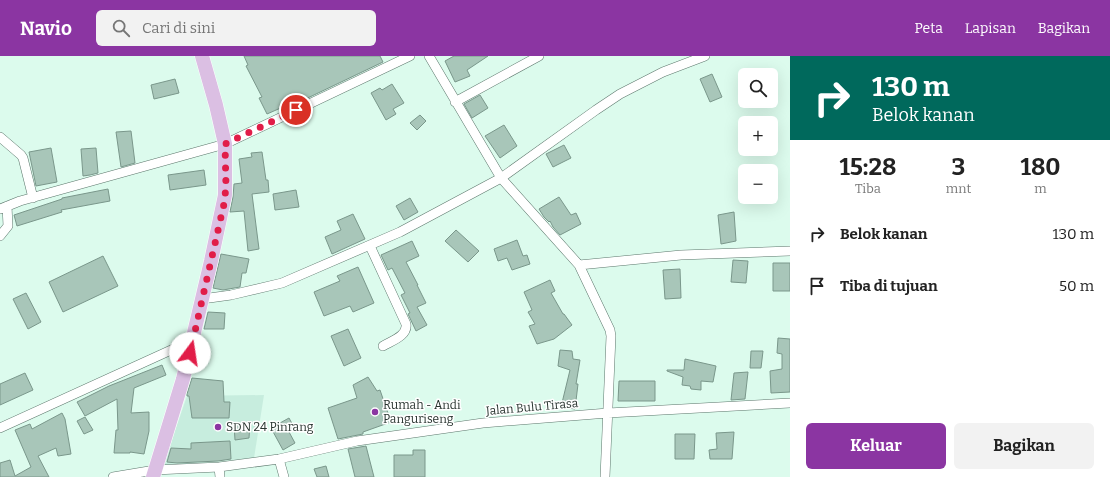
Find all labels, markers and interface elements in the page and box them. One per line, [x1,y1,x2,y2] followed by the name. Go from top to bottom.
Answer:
[96,10,376,46] search box
[20,17,72,40] text: Navio
[110,17,132,39] icon: search
[142,19,215,37] text: Cari di sini
[914,20,943,37] text: Peta
[965,20,1016,37] text: Lapisan
[1038,20,1090,37] text: Bagikan
[738,68,778,204] map controls
[738,68,778,108] button: search
[872,70,950,103] text: 130 m
[806,72,858,124] icon: right
[279,93,313,127] pin
[285,99,307,121] icon: arrive
[872,104,975,126] text: Belok kanan
[738,116,778,156] button: +
[839,153,896,181] text: 15:28
[952,153,965,181] text: 3
[1021,153,1061,181] text: 180
[738,164,778,204] button: −
[855,181,881,196] text: Tiba
[946,181,971,196] text: mnt
[1034,181,1047,196] text: m
[806,223,828,245] icon: right
[840,225,928,243] text: Belok kanan
[1052,225,1094,243] text: 130 m
[806,275,828,297] icon: arrive
[840,277,938,295] text: Tiba di tujuan
[1059,277,1094,295] text: 50 m
[169,332,211,374] position arrow
[484,396,579,418] street label: Jalan Bulu Tirasa
[383,398,461,426] place label: Rumah - Andi Panguriseng
[370,407,380,417] marker: Rumah - Andi Panguriseng
[226,420,314,434] place label: SDN 24 Pinrang
[213,422,223,432] marker: SDN 24 Pinrang
[806,423,946,469] button: Keluar
[954,423,1094,469] button: Bagikan

